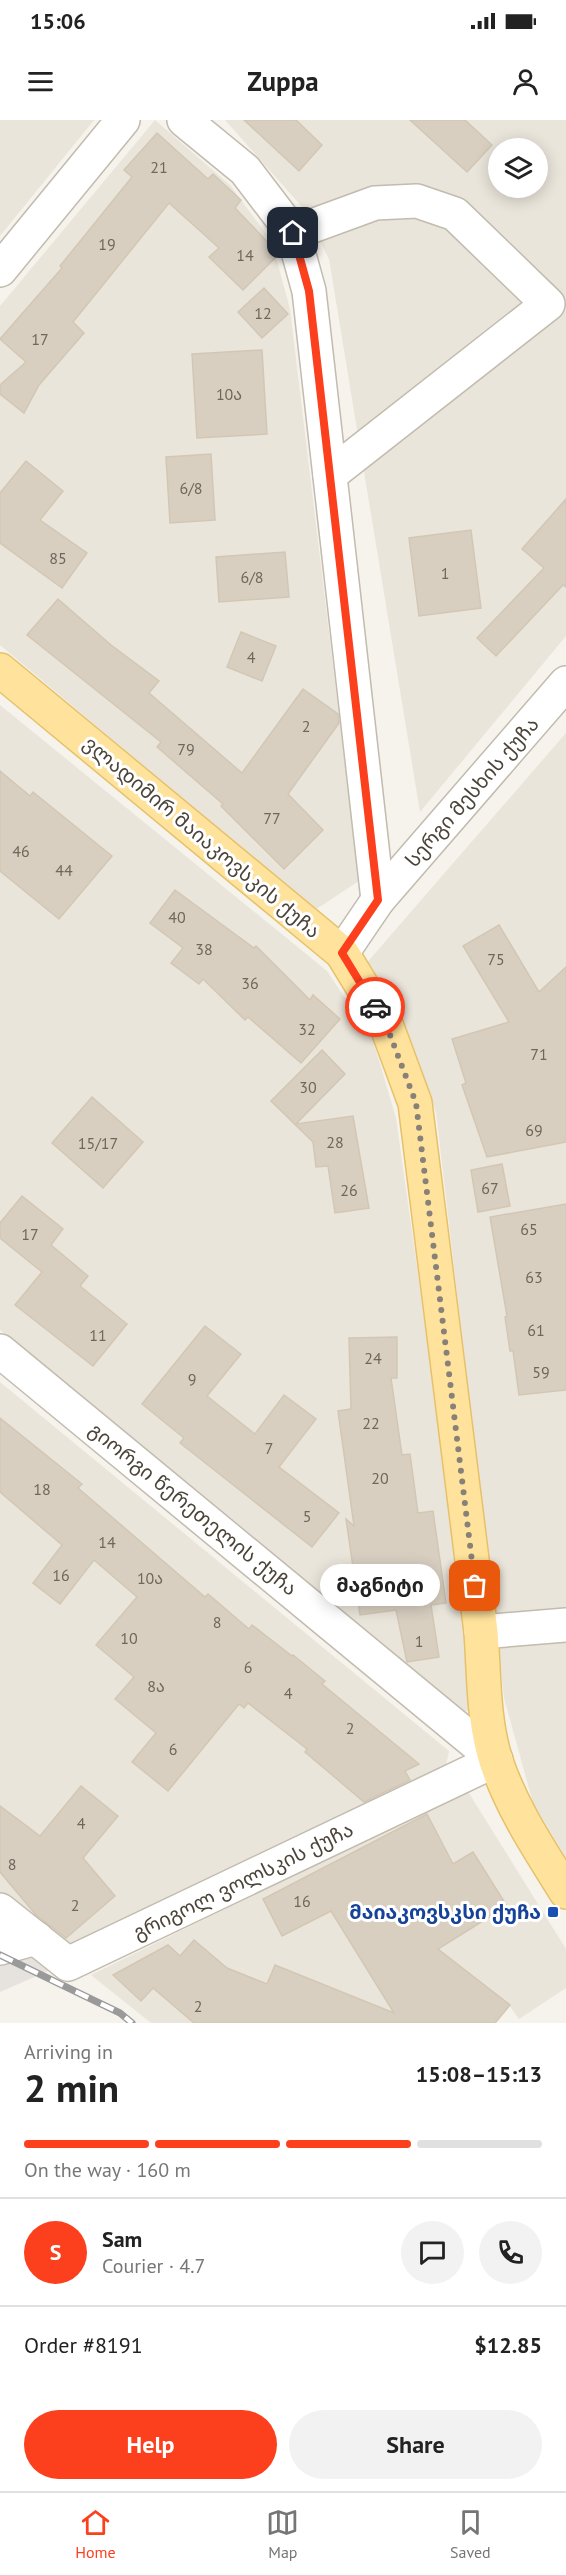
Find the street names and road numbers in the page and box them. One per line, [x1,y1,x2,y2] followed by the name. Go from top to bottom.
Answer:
[400,711,544,873] street label: სერგი მესხის ქუჩა
[78,730,326,944] street label: ვლადიმირ მაიაკოვსკის ქუჩა
[83,1417,303,1601] street label: გიორგი წერეთელის ქუჩა
[129,1816,357,1946] street label: გრიგოლ ვოლსკის ქუჩა

